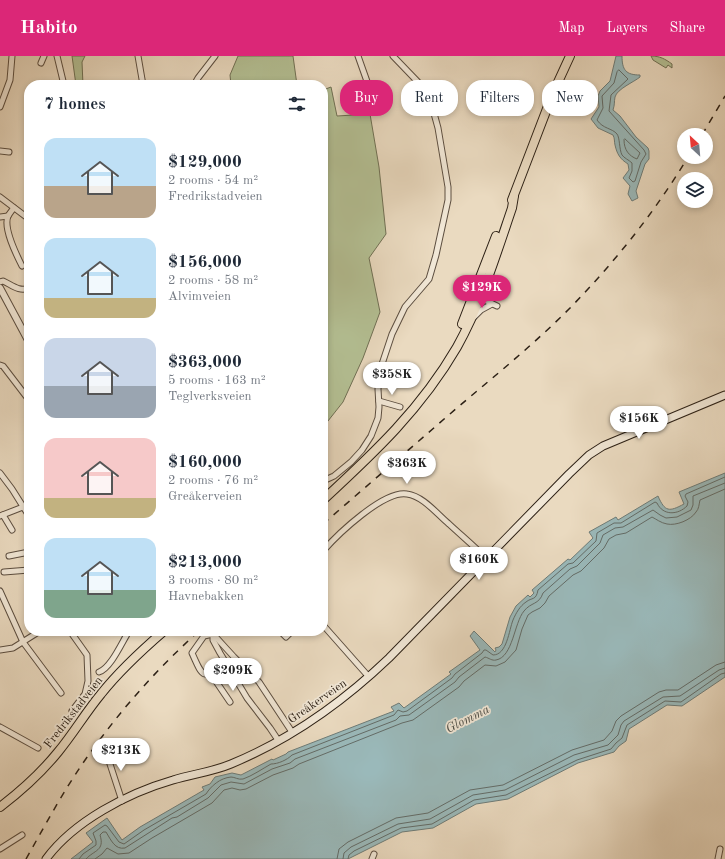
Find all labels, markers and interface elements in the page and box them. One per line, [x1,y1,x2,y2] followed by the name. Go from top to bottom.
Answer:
[20,19,77,38] text: Habito
[559,21,585,35] text: Map
[607,21,648,35] text: Layers
[670,21,705,35] text: Share
[340,80,393,116] chip: Buy
[401,80,458,116] chip: Rent
[466,80,534,116] chip: Filters
[542,80,598,116] chip: New
[286,93,308,115] icon: filters
[44,96,106,113] text: 7 homes
[677,128,713,164] north arrow
[677,128,713,208] map controls
[76,154,124,202] icon: home
[168,154,242,171] text: $129,000
[677,172,713,208] button: layers
[168,174,258,187] text: 2 rooms · 54 m²
[168,190,263,203] text: Fredrikstadveien
[76,254,124,302] icon: home
[168,254,242,271] text: $156,000
[168,274,258,287] text: 2 rooms · 58 m²
[454,275,510,309] pin: $129K
[462,281,502,294] text: $129K
[168,290,231,303] text: Alvimveien
[76,354,124,402] icon: home
[168,354,242,371] text: $363,000
[364,362,420,396] pin: $358K
[372,368,412,381] text: $358K
[168,374,266,387] text: 5 rooms · 163 m²
[168,390,252,403] text: Teglverksveien
[611,406,667,440] pin: $156K
[619,412,659,425] text: $156K
[379,451,435,485] pin: $363K
[76,454,124,502] icon: home
[168,454,242,471] text: $160,000
[387,457,427,470] text: $363K
[168,474,258,487] text: 2 rooms · 76 m²
[168,490,242,503] text: Greåkerveien
[451,547,507,581] pin: $160K
[459,553,499,566] text: $160K
[76,554,124,602] icon: home
[168,554,242,571] text: $213,000
[168,574,258,587] text: 3 rooms · 80 m²
[168,590,244,603] text: Havnebakken
[205,658,261,692] pin: $209K
[213,664,253,677] text: $209K
[42,674,106,751] street label: Fredrikstadveien
[286,677,349,726] street label: Greåkerveien
[444,703,492,736] water label: Glomma
[93,738,149,772] pin: $213K
[101,744,141,757] text: $213K

